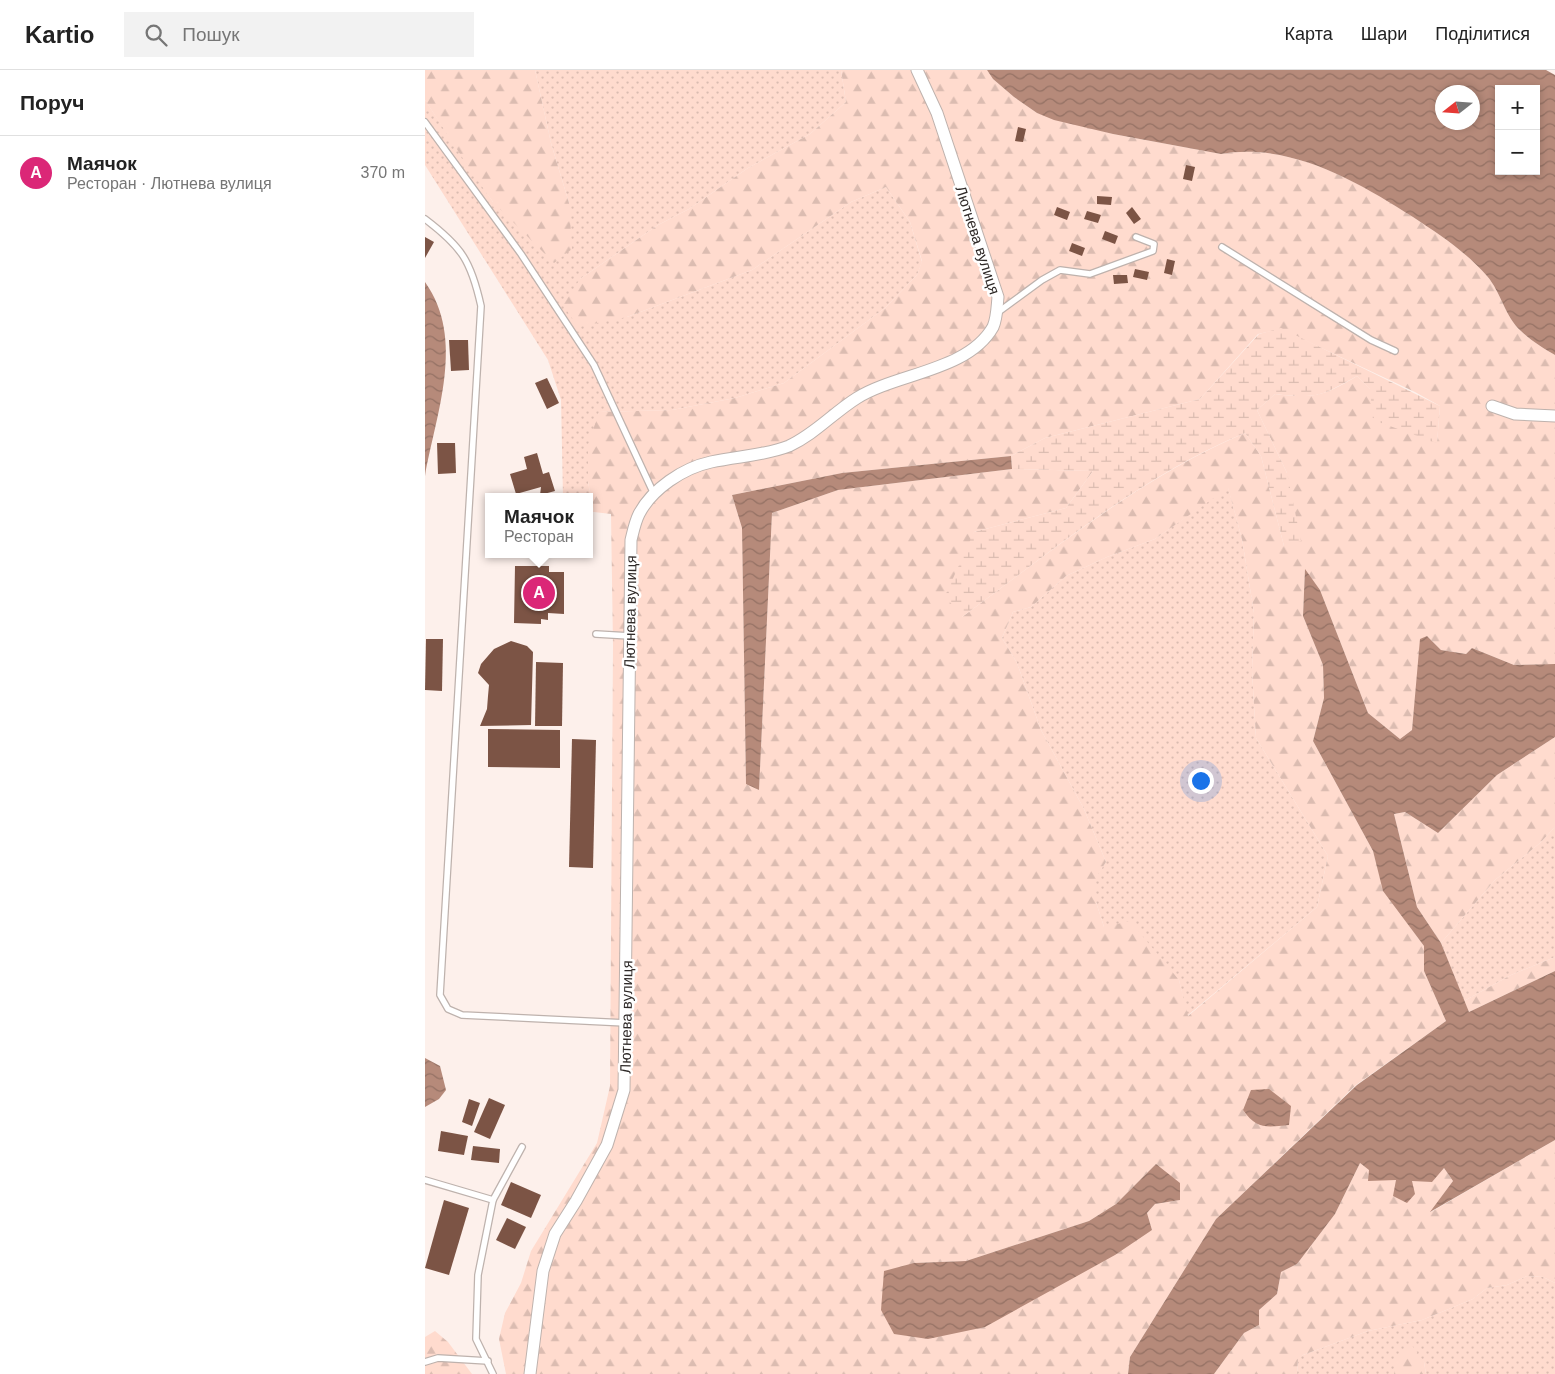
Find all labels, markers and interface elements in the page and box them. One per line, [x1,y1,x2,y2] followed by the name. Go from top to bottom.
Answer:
[124,12,474,57] search box
[25,21,94,48] text: Kartio
[142,21,170,49] icon: search
[182,24,240,45] text: Пошук
[1285,24,1333,44] text: Карта
[1361,24,1407,44] text: Шари
[1435,24,1530,44] text: Поділитися
[1435,85,1480,130] north arrow
[1495,85,1540,175] map controls
[1495,85,1540,130] button: +
[20,91,84,114] text: Поруч
[1495,130,1540,175] button: −
[67,153,137,174] text: Маячок
[30,164,42,181] text: A
[361,164,405,181] text: 370 m
[67,175,272,192] text: Ресторан · Лютнева вулиця
[952,184,1004,296] street label: Лютнева вулиця
[485,493,593,558] popup
[504,506,574,527] text: Маячок
[504,528,574,545] text: Ресторан
[621,555,639,669] street label: Лютнева вулиця
[523,574,555,612] pin: A
[1188,768,1214,794] your location
[617,960,635,1074] street label: Лютнева вулиця

